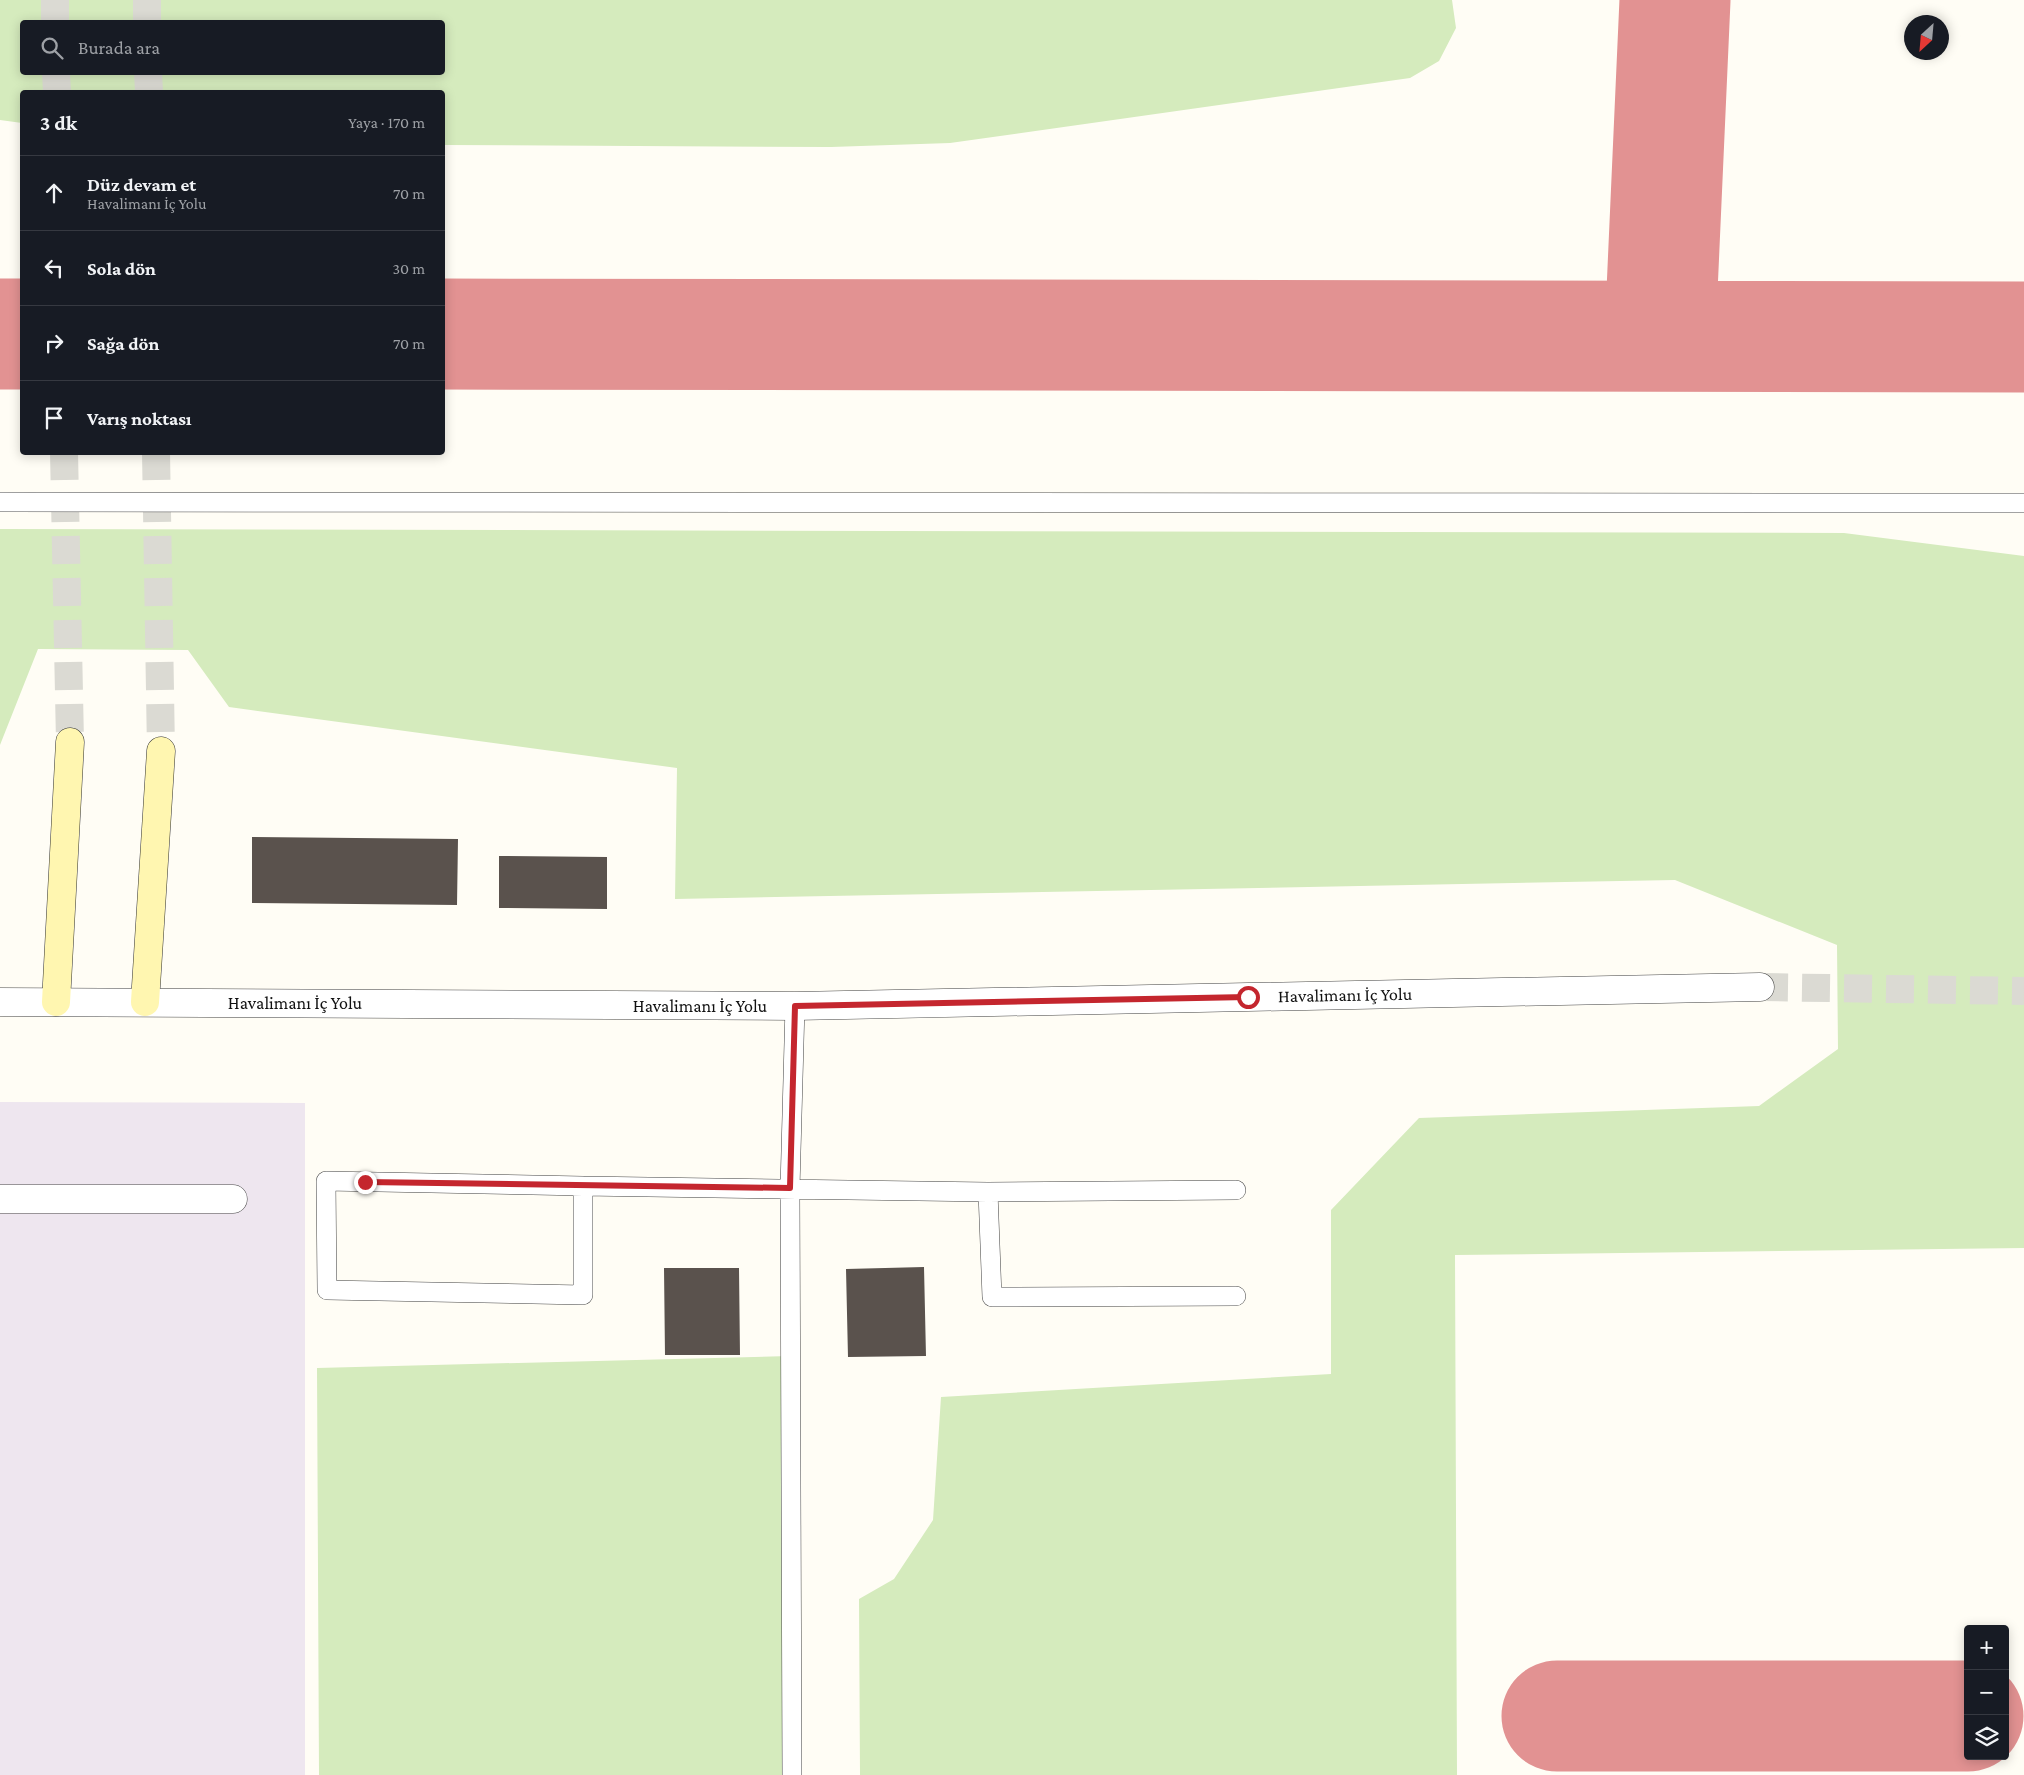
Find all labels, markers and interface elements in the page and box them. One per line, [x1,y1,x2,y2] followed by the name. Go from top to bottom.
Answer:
[1904,15,1949,60] north arrow
[20,20,445,75] search box
[38,34,66,62] icon: search
[78,37,160,58] text: Burada ara
[40,111,77,135] text: 3 dk
[348,114,425,131] text: Yaya · 170 m
[87,174,196,195] text: Düz devam et
[40,179,68,207] icon: ahead
[393,185,425,202] text: 70 m
[87,195,206,212] text: Havalimanı İç Yolu
[40,254,68,282] icon: left
[87,258,156,279] text: Sola dön
[393,260,425,277] text: 30 m
[40,329,68,357] icon: right
[87,333,159,354] text: Sağa dön
[393,335,425,352] text: 70 m
[40,404,68,432] icon: arrive
[87,408,192,429] text: Varış noktası
[1278,984,1413,1006] street label: Havalimanı İç Yolu
[1237,986,1260,1009] route start
[228,993,363,1013] street label: Havalimanı İç Yolu
[633,996,768,1016] street label: Havalimanı İç Yolu
[354,1171,377,1194] route end
[1964,1625,2009,1760] map controls
[1964,1625,2009,1670] button: +
[1964,1670,2009,1715] button: −
[1964,1715,2009,1760] button: layers

